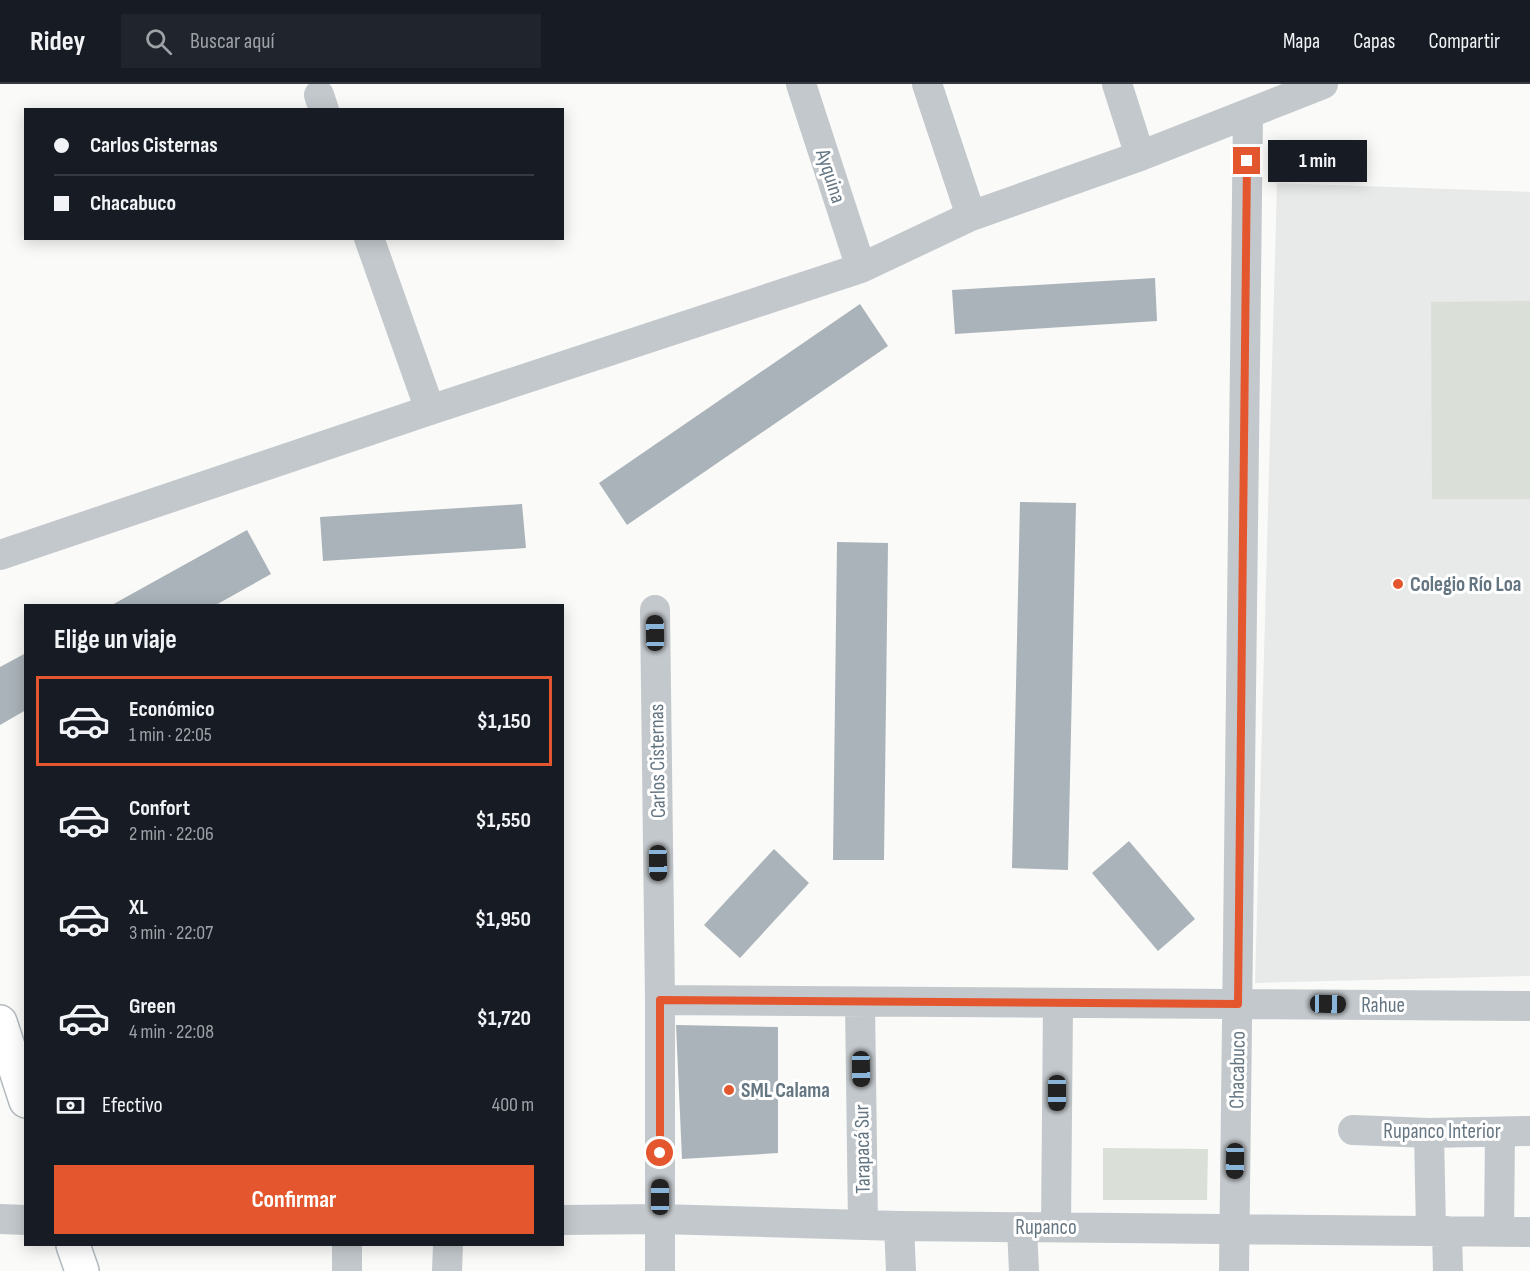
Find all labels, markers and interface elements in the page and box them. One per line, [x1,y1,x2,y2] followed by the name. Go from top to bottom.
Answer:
[121,14,541,68] search box
[30,25,85,58] text: Ridey
[142,25,175,58] icon: search
[190,28,275,55] text: Buscar aquí
[1283,29,1320,54] text: Mapa
[1353,29,1395,54] text: Capas
[1428,29,1500,54] text: Compartir
[90,132,218,159] text: Carlos Cisternas
[1268,140,1367,182] callout: 1 min
[810,145,851,206] street label: Ayquina
[1233,147,1260,174] route end
[1299,149,1336,173] text: 1 min
[90,190,176,217] text: Chacabuco
[1410,572,1521,597] place label: Colegio Río Loa
[1391,577,1405,591] marker: Colegio Río Loa
[646,615,664,651] car
[54,624,177,656] text: Elige un viaje
[57,694,111,748] icon: car
[129,696,215,723] text: Económico
[644,704,671,818] street label: Carlos Cisternas
[477,708,531,735] text: $1,150
[129,723,212,747] text: 1 min · 22:05
[57,793,111,847] icon: car
[129,795,190,822] text: Confort
[476,807,531,834] text: $1,550
[129,822,214,846] text: 2 min · 22:06
[649,845,667,881] car
[57,892,111,946] icon: car
[129,894,148,921] text: XL
[475,906,531,933] text: $1,950
[129,921,213,945] text: 3 min · 22:07
[57,991,111,1045] icon: car
[129,993,176,1020] text: Green
[1361,993,1405,1018] street label: Rahue
[1310,995,1346,1013] car
[477,1005,531,1032] text: $1,720
[129,1020,214,1044] text: 4 min · 22:08
[1224,1031,1251,1109] street label: Chacabuco
[852,1051,870,1087] car
[1048,1075,1066,1111] car
[741,1078,830,1103] place label: SML Calama
[722,1083,736,1097] marker: SML Calama
[54,1089,87,1122] icon: cash
[102,1092,163,1119] text: Efectivo
[492,1093,534,1117] text: 400 m
[849,1104,876,1194] street label: Tarapacá Sur
[1383,1119,1501,1144] street label: Rupanco Interior
[646,1139,673,1166] route start
[1226,1143,1244,1179] car
[54,1165,534,1234] button: Confirmar
[651,1179,669,1215] car
[1015,1215,1077,1240] street label: Rupanco

